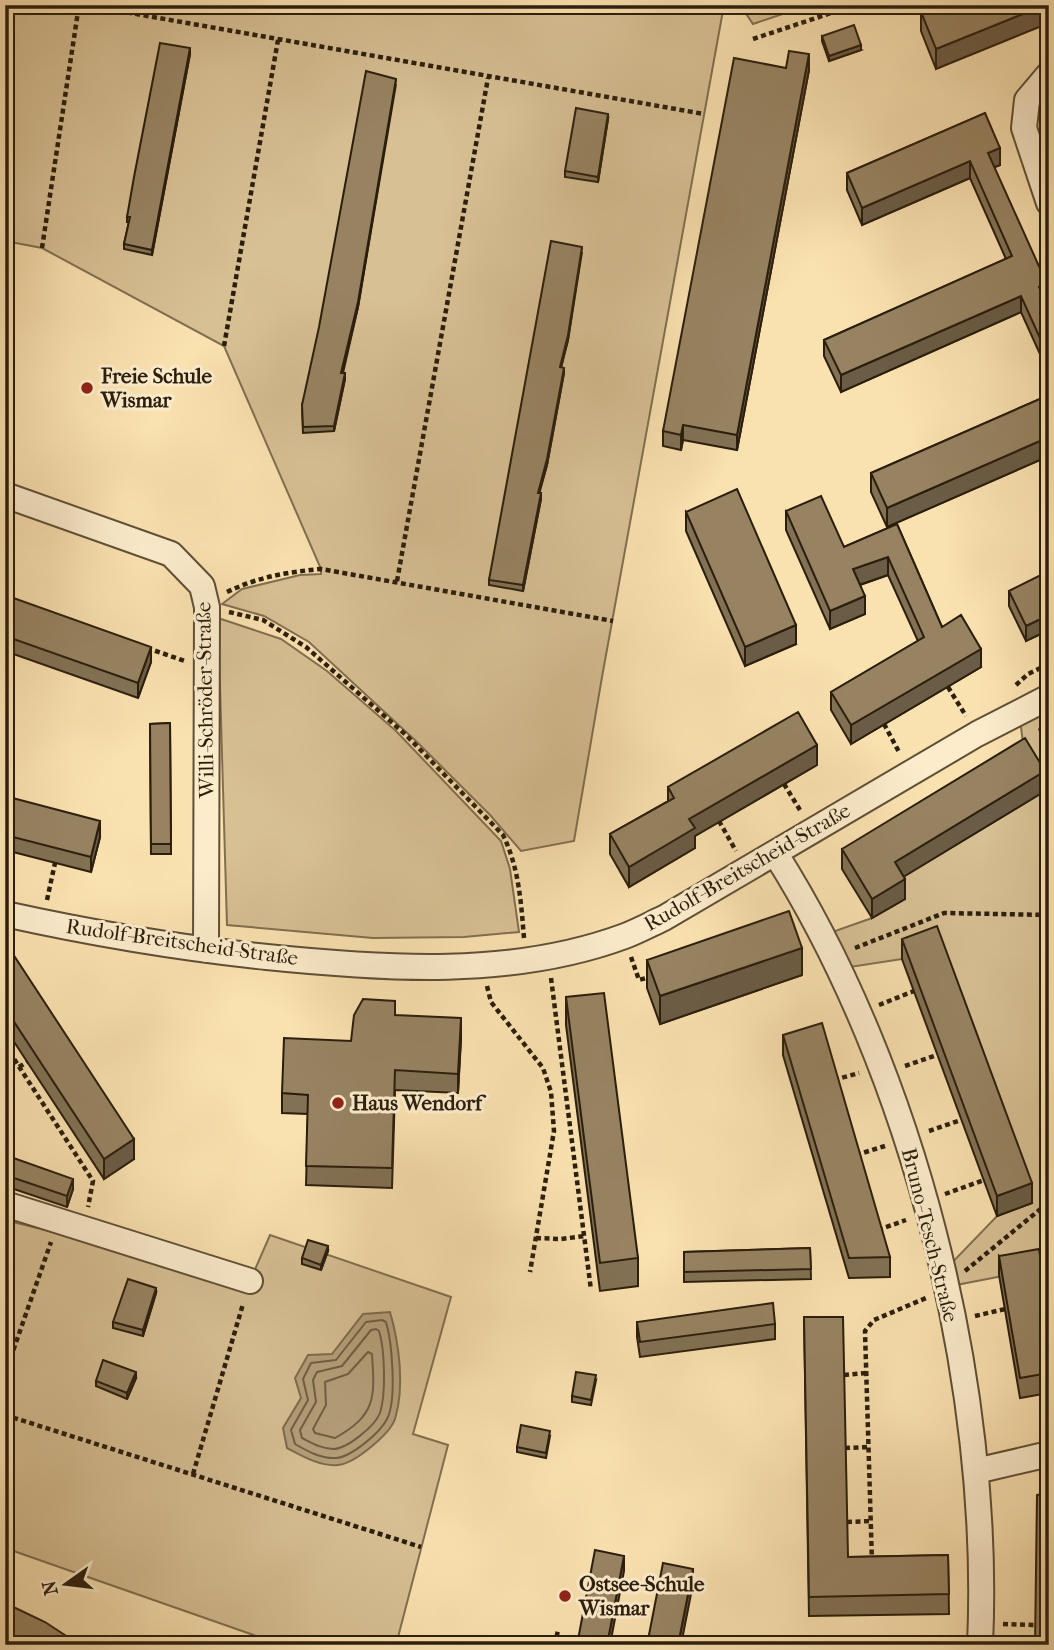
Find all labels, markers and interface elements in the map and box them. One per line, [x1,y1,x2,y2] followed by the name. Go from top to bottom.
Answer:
[100,364,212,412] place label: Freie Schule Wismar
[79,380,95,396] marker: Freie Schule Wismar
[191,602,219,799] street label: Willi-Schröder-Straße
[640,798,854,936] street label: Rudolf-Breitscheid-Straße
[64,914,300,970] street label: Rudolf-Breitscheid-Straße
[352,1091,487,1115] place label: Haus Wendorf
[330,1095,346,1111] marker: Haus Wendorf
[897,1145,963,1325] street label: Bruno-Tesch-Straße
[32,1548,102,1618] north arrow
[578,1572,705,1620] place label: Ostsee-Schule Wismar
[38,1578,63,1598] text: N
[557,1588,573,1604] marker: Ostsee-Schule Wismar

